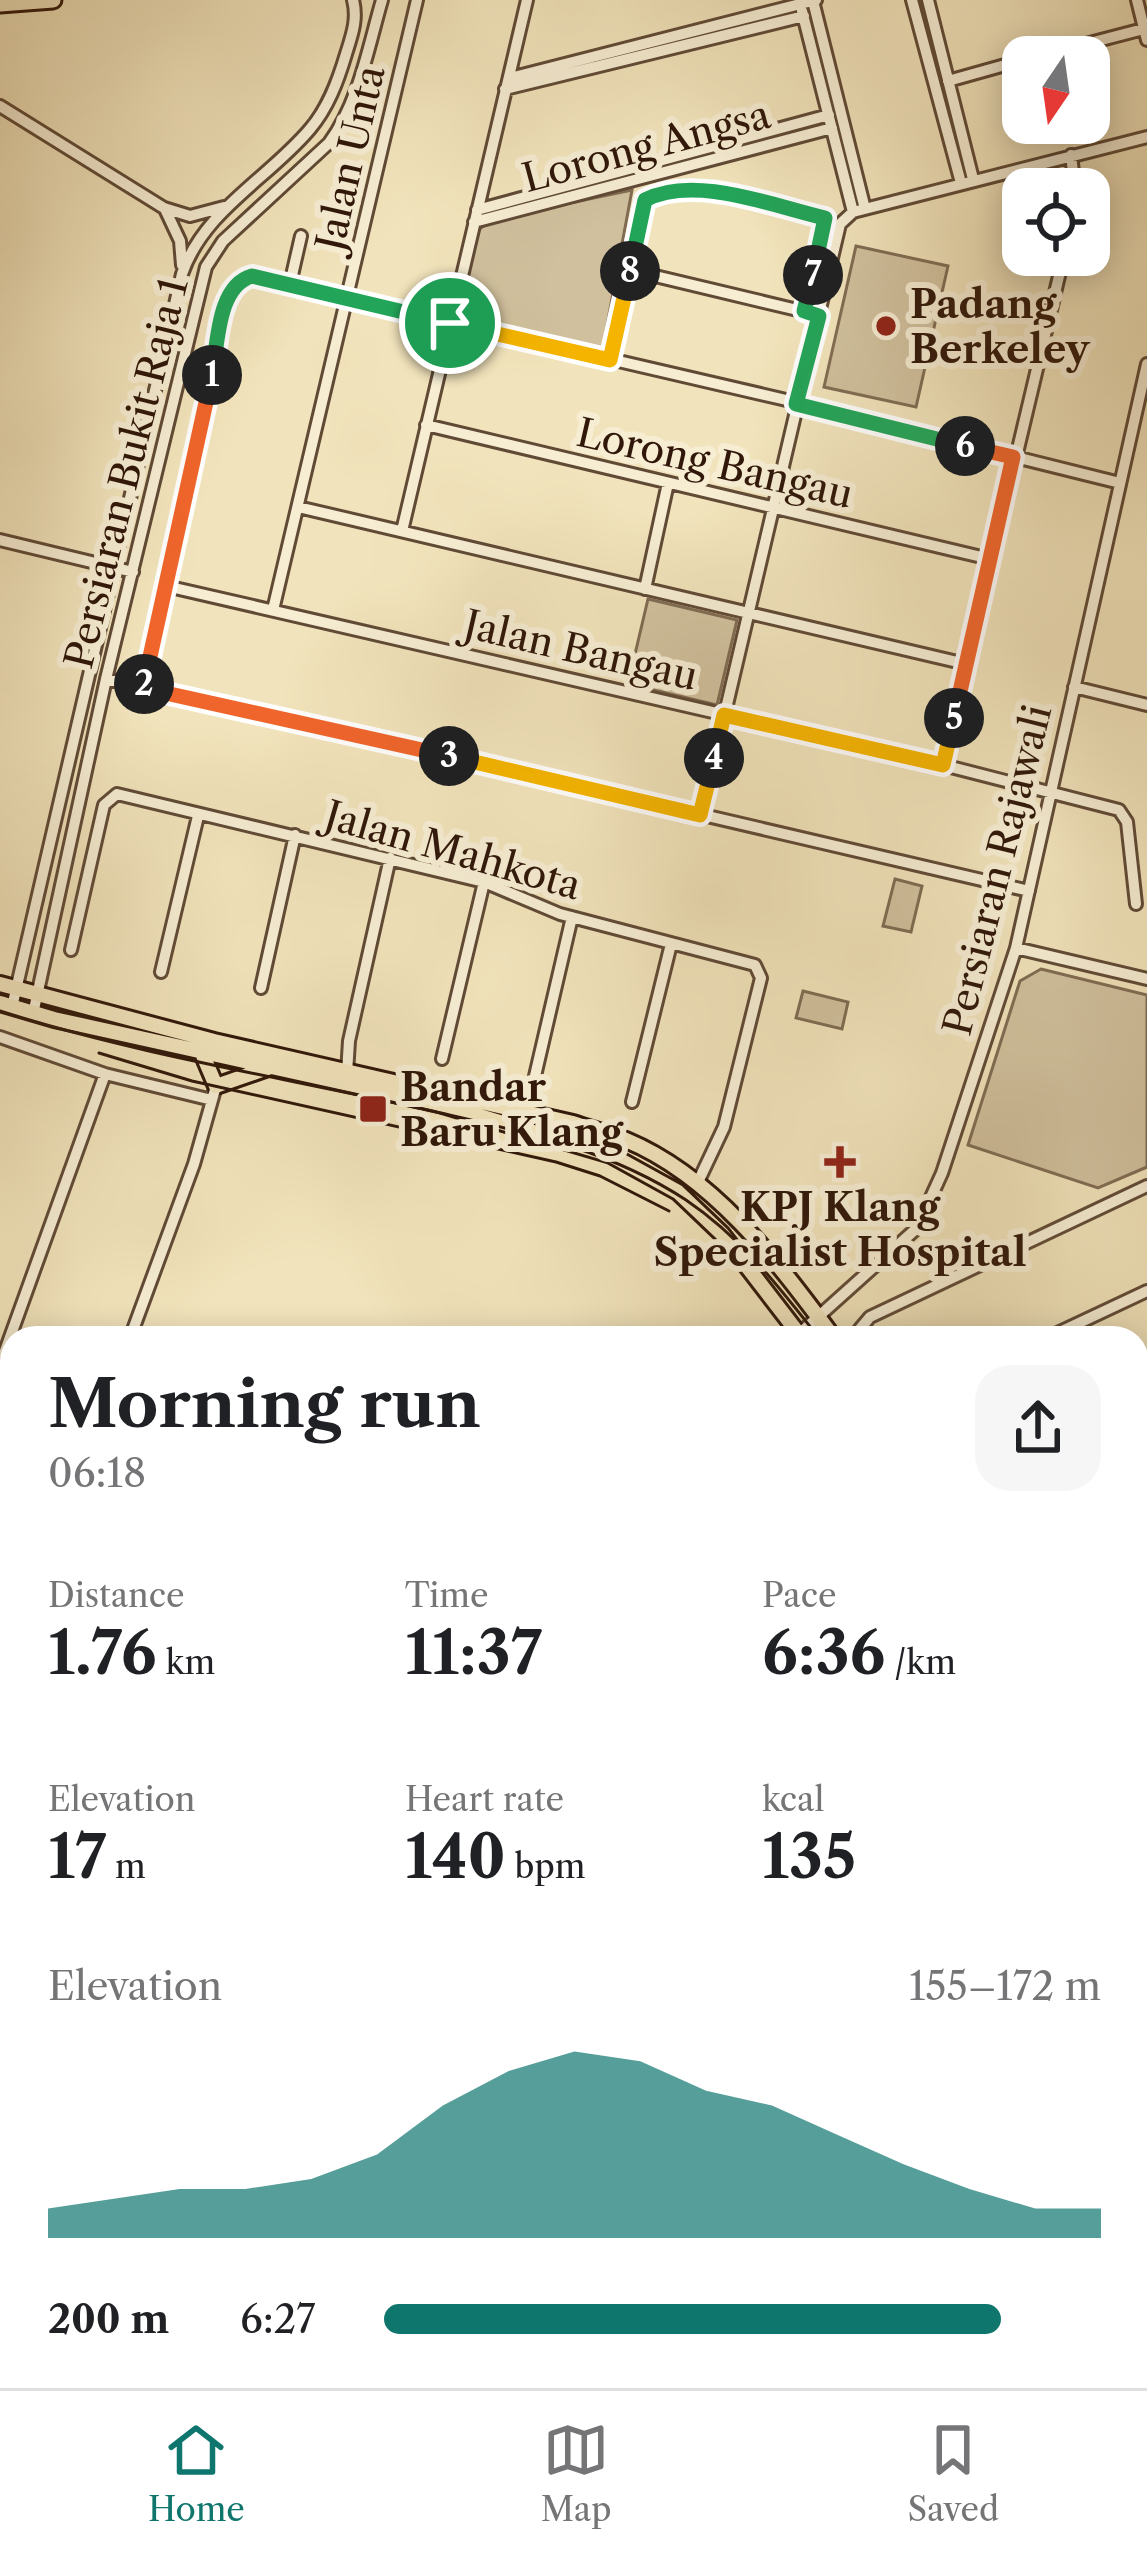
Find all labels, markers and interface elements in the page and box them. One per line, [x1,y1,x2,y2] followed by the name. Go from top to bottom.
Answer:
[1002,36,1110,144] north arrow
[1002,36,1110,276] map controls
[304,60,395,261] street label: Jalan Unta
[517,90,776,202] street label: Lorong Angsa
[1002,168,1110,276] button: locate
[600,241,660,301] pin: 8
[783,245,843,305] pin: 7
[620,250,640,291] text: 8
[804,254,822,295] text: 7
[399,272,501,374] pin
[54,273,198,673] street label: Persiaran Bukit Raja 1
[910,280,1091,373] place label: Padang Berkeley
[417,290,483,356] icon: arrive
[873,313,899,339] marker: Padang Berkeley
[182,345,242,405] pin: 1
[205,354,219,395] text: 1
[572,408,858,518] street label: Lorong Bangau
[935,416,995,476] pin: 6
[955,425,975,466] text: 6
[454,598,702,700] street label: Jalan Bangau
[114,654,174,714] pin: 2
[134,663,154,704] text: 2
[924,688,984,748] pin: 5
[945,697,963,738] text: 5
[933,700,1061,1040] street label: Persiaran Rajawali
[419,726,479,786] pin: 3
[684,728,744,788] pin: 4
[440,735,458,776] text: 3
[704,737,724,778] text: 4
[314,789,587,910] street label: Jalan Mahkota
[400,1063,624,1156] place label: Bandar Baru Klang
[357,1093,389,1125] marker: Bandar Baru Klang
[824,1146,856,1178] marker: KPJ Klang Specialist Hospital
[654,1183,1026,1276] place label: KPJ Klang Specialist Hospital
[48,1363,481,1444] text: Morning run
[975,1365,1101,1491] button: share
[48,1449,146,1497] text: 06:18
[48,1575,185,1616] text: Distance
[405,1575,488,1616] text: Time
[762,1575,837,1616] text: Pace
[48,1616,157,1690] text: 1.76
[405,1616,542,1690] text: 11:37
[762,1616,885,1690] text: 6:36
[157,1642,215,1683] text: km
[885,1642,956,1683] text: /km
[48,1779,195,1820] text: Elevation
[405,1779,564,1820] text: Heart rate
[762,1779,824,1820] text: kcal
[48,1820,106,1894] text: 17
[405,1820,506,1894] text: 140
[762,1820,856,1894] text: 135
[106,1846,146,1887] text: m
[506,1846,586,1887] text: bpm
[48,1962,222,2010] text: Elevation
[909,1962,1101,2010] text: 155–172 m
[48,2295,169,2343] text: 200 m
[240,2295,315,2343] text: 6:27
[148,2417,245,2530] tab: Home
[541,2417,612,2530] tab: Map
[907,2417,999,2530] tab: Saved

